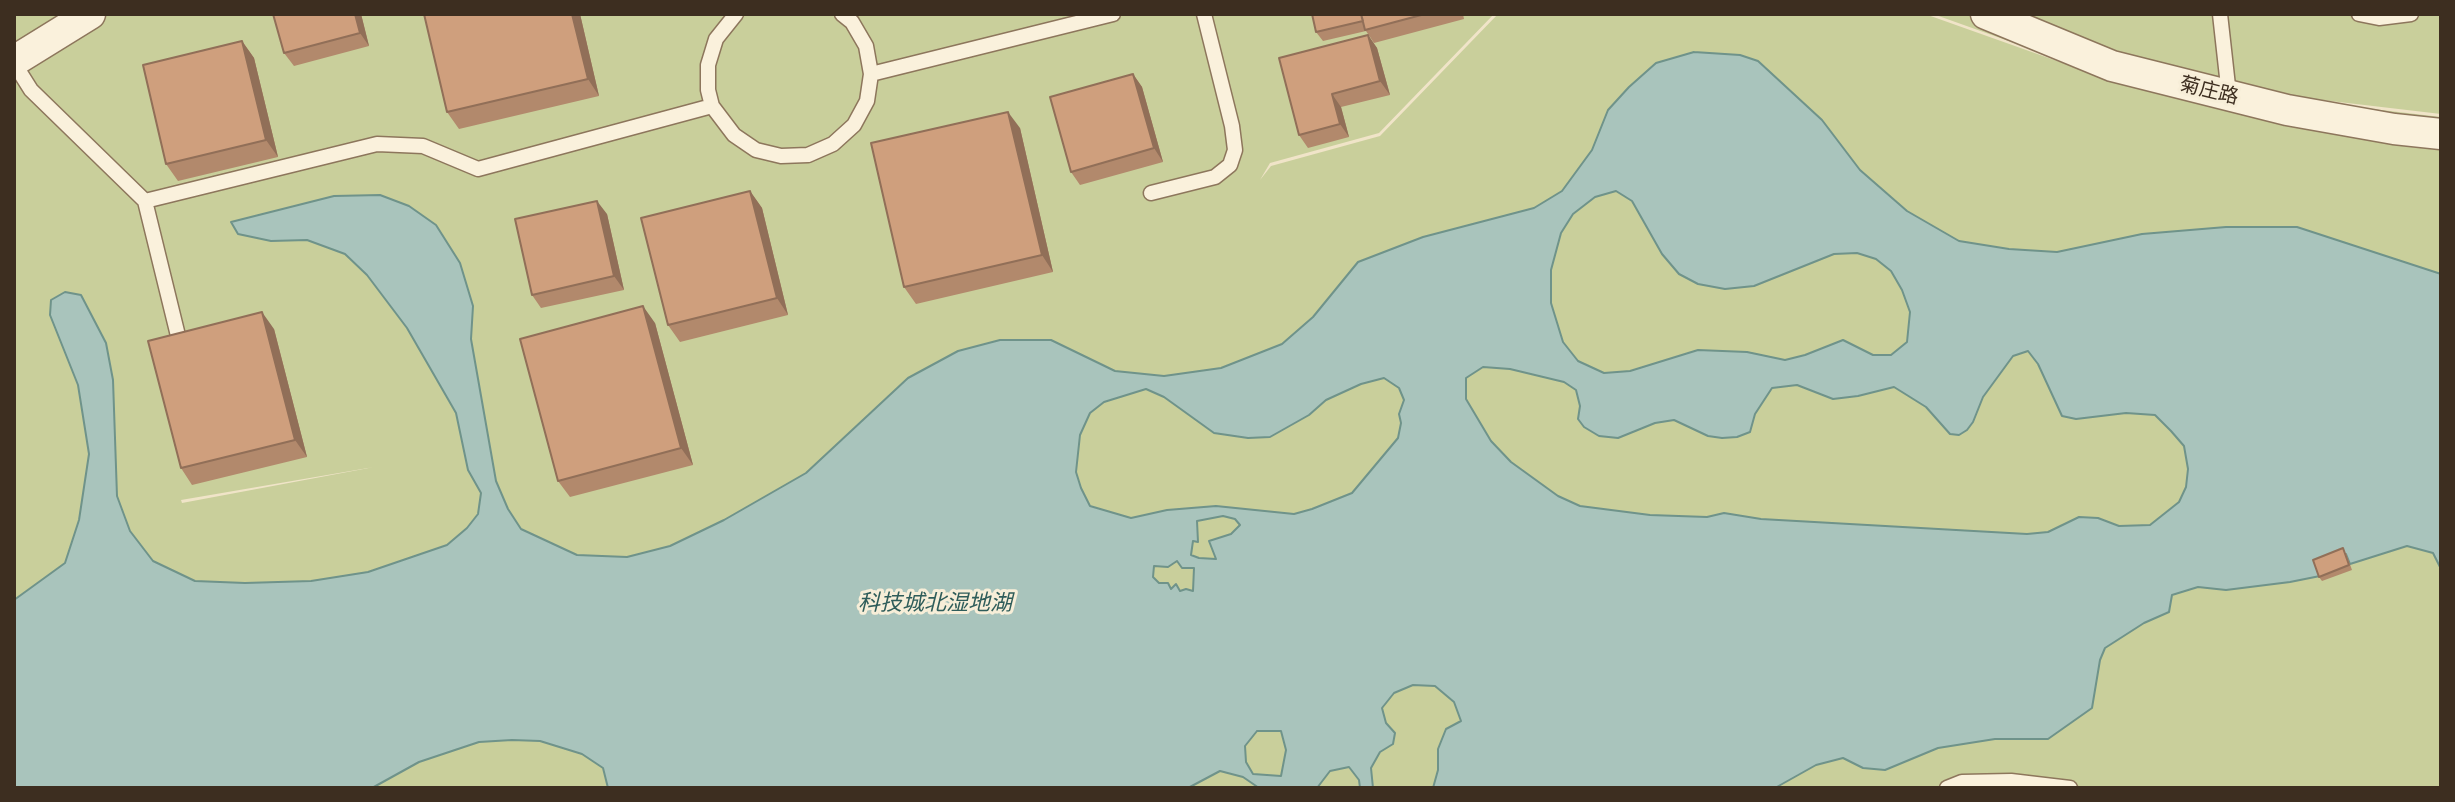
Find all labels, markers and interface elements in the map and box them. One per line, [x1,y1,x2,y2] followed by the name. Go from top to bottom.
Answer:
[2177,72,2241,110] street label: 菊庄路
[858,591,1012,617] water label: 科技城北湿地湖

